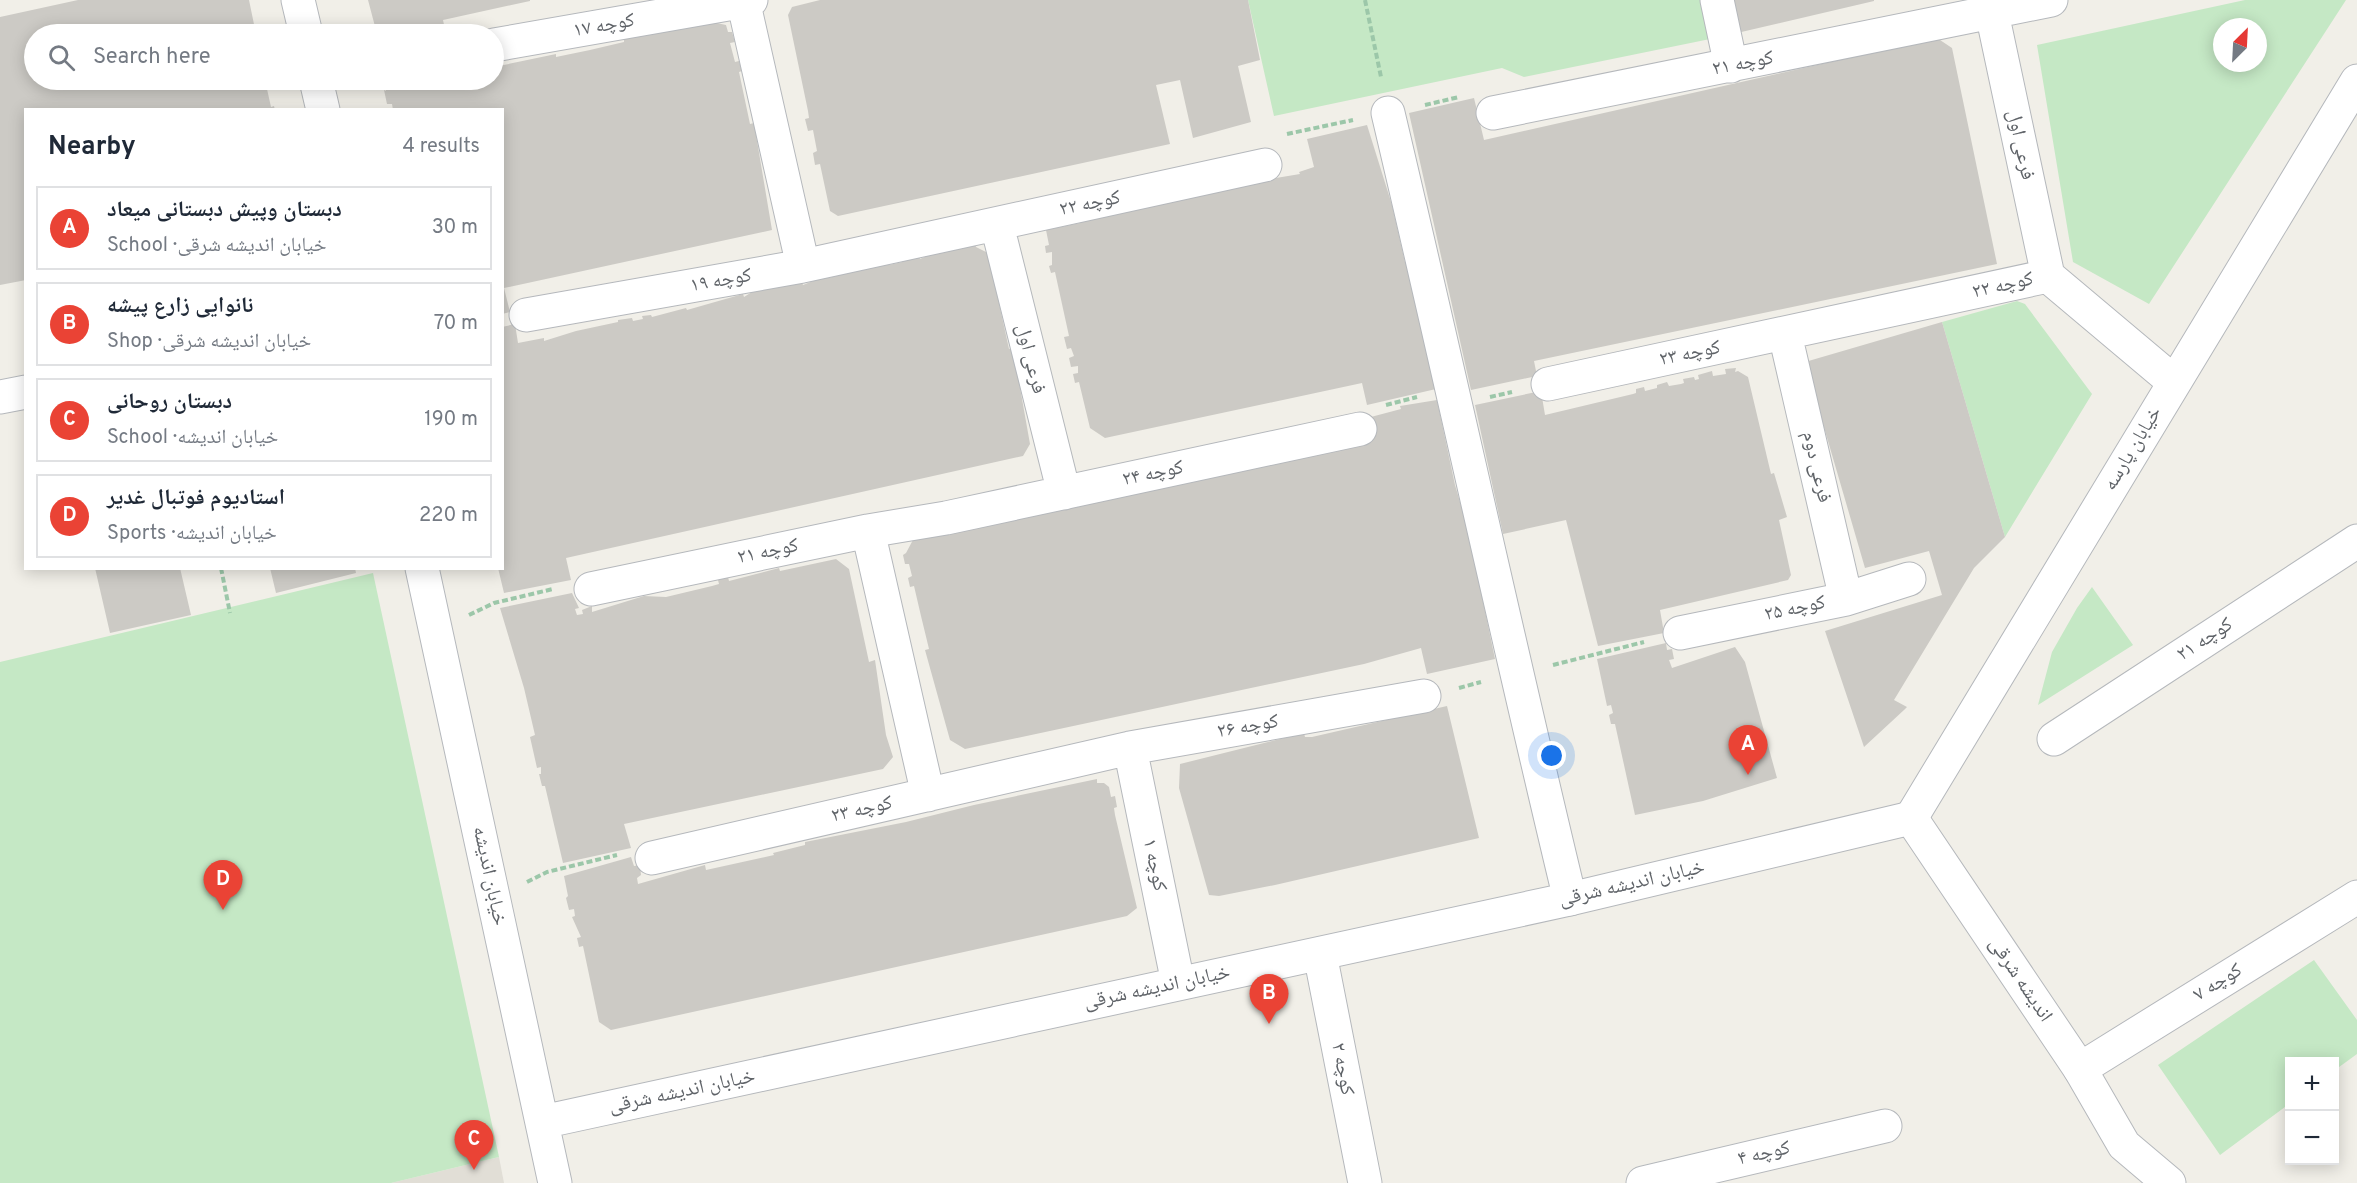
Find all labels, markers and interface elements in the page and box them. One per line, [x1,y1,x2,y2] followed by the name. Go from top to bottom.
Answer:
[571,8,637,44] street label: کوچه ۱۷
[2213,18,2267,72] north arrow
[24,24,504,90] search box
[45,41,78,74] icon: search
[93,44,211,71] text: Search here
[1710,45,1776,83] street label: کوچه ۲۱
[2000,108,2040,182] street label: فرعی اول
[48,131,136,164] text: Nearby
[403,134,480,160] text: 4 results
[1057,185,1123,223] street label: کوچه ۲۲
[107,197,342,224] text: دبستان وپیش دبستانی میعاد
[62,215,77,241] text: A
[432,215,478,241] text: 30 m
[107,233,326,259] text: School · خیابان اندیشه شرقی
[688,263,754,299] street label: کوچه ۱۹
[1970,266,2036,306] street label: کوچه ۲۲
[107,293,253,320] text: نانوایی زارع پیشه
[63,311,76,337] text: B
[434,311,478,337] text: 70 m
[1009,321,1051,397] street label: فرعی اول
[107,329,311,355] text: Shop · خیابان اندیشه شرقی
[1657,335,1723,373] street label: کوچه ۲۳
[107,389,232,416] text: دبستان روحانی
[2098,402,2168,496] street label: خیابان پارسه
[63,407,76,433] text: C
[424,407,478,433] text: 190 m
[107,425,278,451] text: School · خیابان اندیشه
[1795,429,1837,505] street label: فرعی دوم
[1120,455,1186,493] street label: کوچه ۲۴
[107,485,285,512] text: استادیوم فوتبال غدیر
[62,503,77,529] text: D
[419,503,478,529] text: 220 m
[107,521,277,547] text: Sports · خیابان اندیشه
[735,533,801,571] street label: کوچه ۲۱
[1762,590,1828,628] street label: کوچه ۲۵
[2172,612,2238,668] street label: کوچه ۲۱
[1215,709,1281,745] street label: کوچه ۲۶
[1728,726,1768,775] pin: A
[1537,741,1566,770] your location
[829,790,895,830] street label: کوچه ۲۳
[466,824,512,928] street label: خیابان اندیشه
[1136,836,1172,894] street label: کوچه ۱
[1557,855,1708,913] street label: خیابان اندیشه شرقی
[204,860,242,910] pin: D
[1982,933,2058,1027] street label: اندیشه شرقی
[2189,958,2247,1008] street label: کوچه ۷
[1081,960,1233,1016] street label: خیابان اندیشه شرقی
[1250,974,1288,1024] pin: B
[1324,1040,1360,1098] street label: کوچه ۲
[2285,1057,2339,1165] map controls
[2285,1057,2339,1111] button: +
[606,1064,758,1120] street label: خیابان اندیشه شرقی
[2285,1111,2339,1165] button: −
[454,1120,494,1170] pin: C
[1735,1135,1793,1173] street label: کوچه ۴

